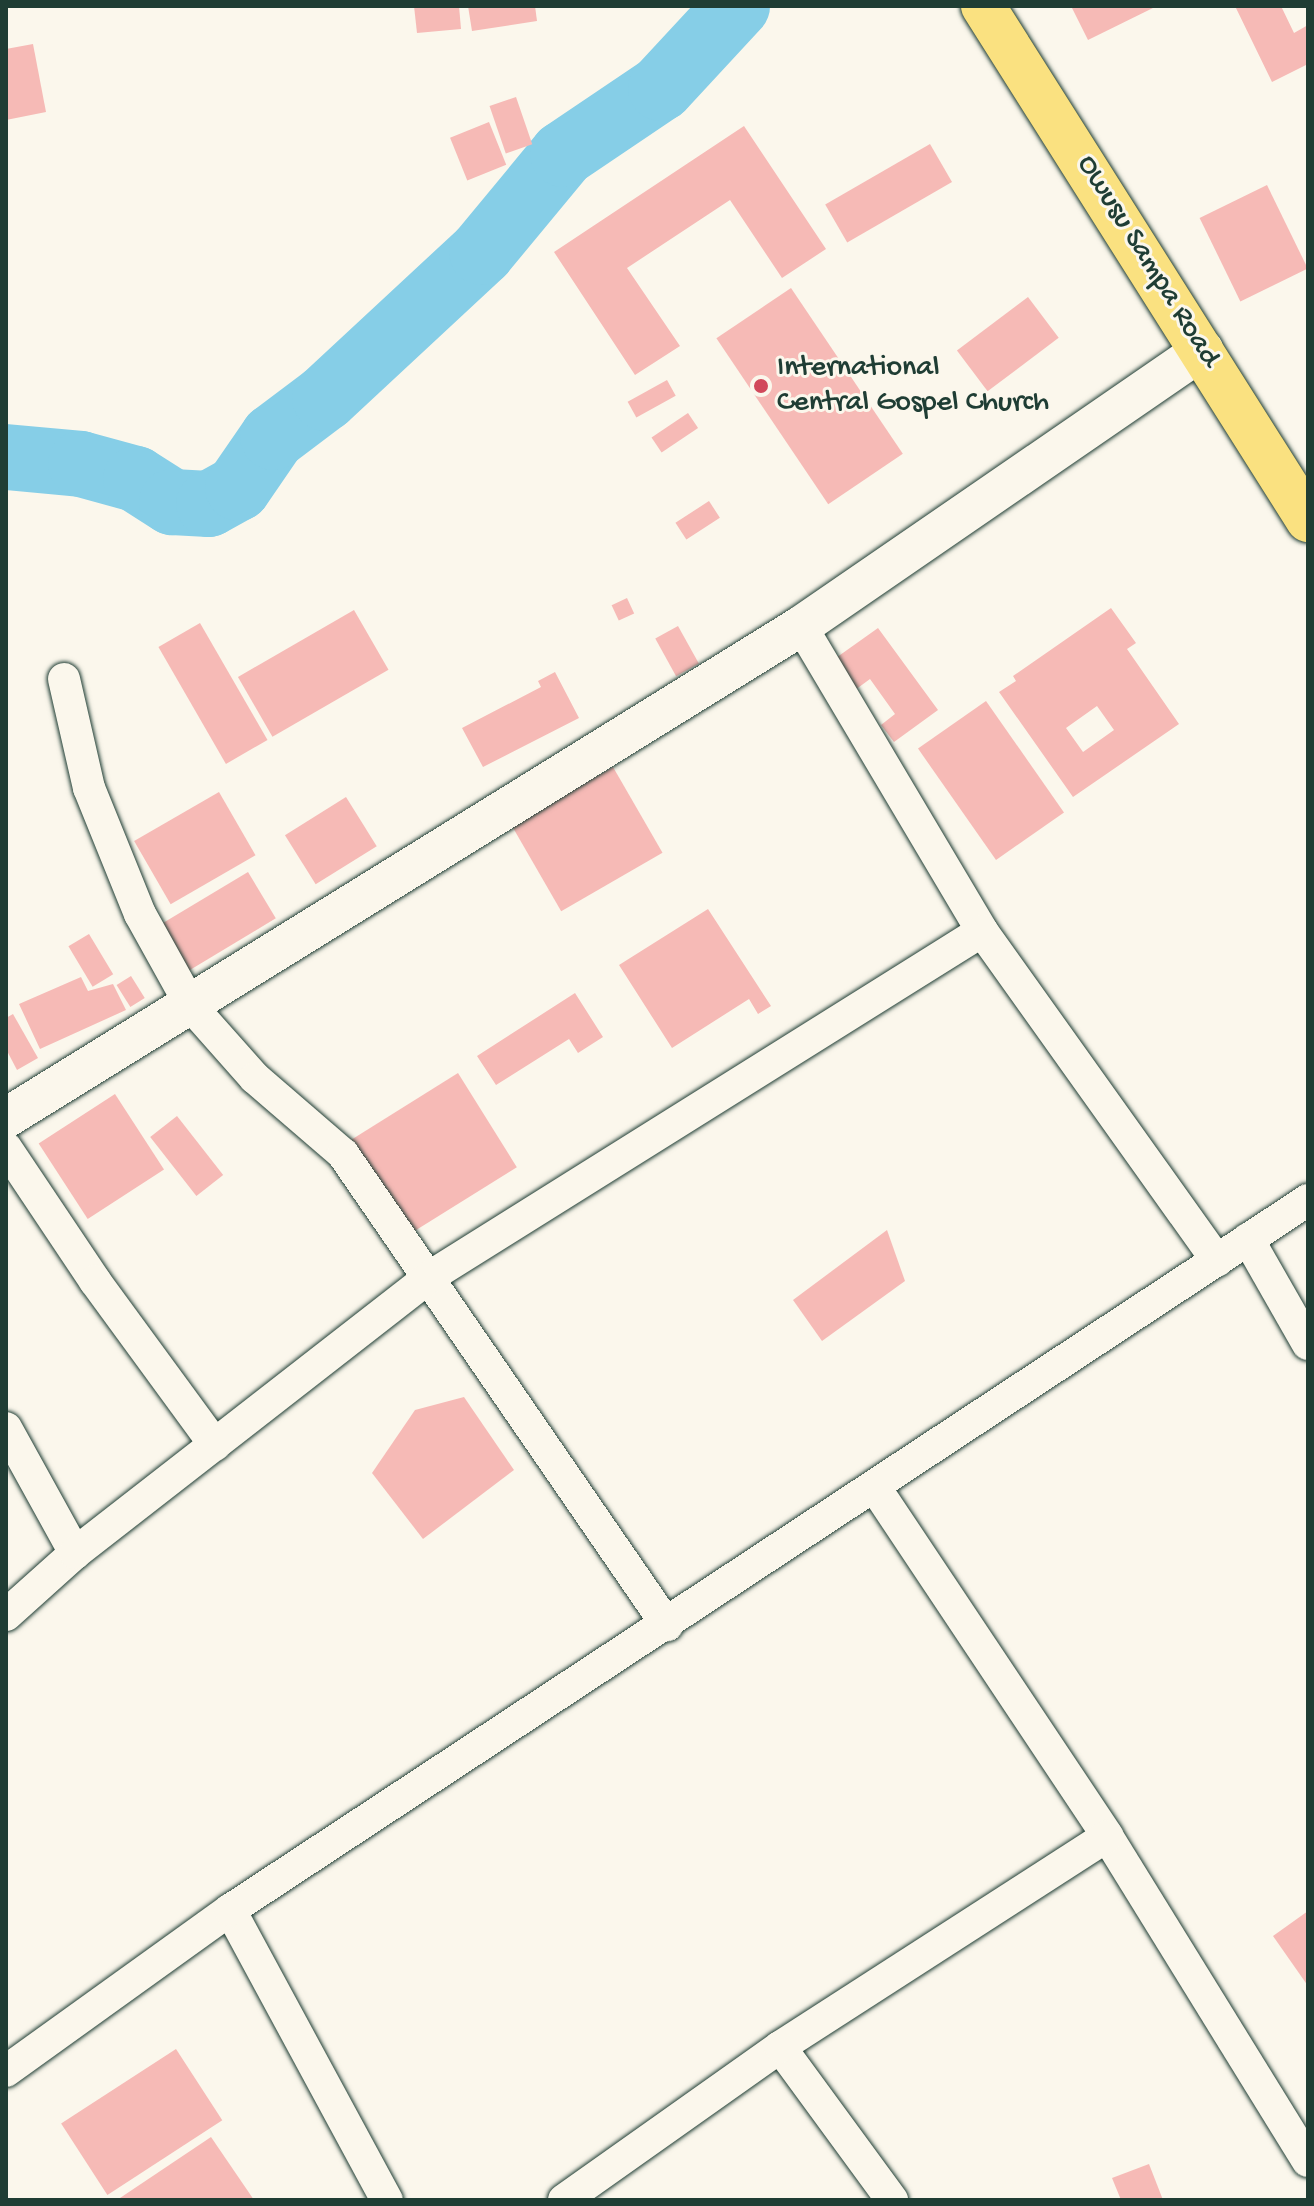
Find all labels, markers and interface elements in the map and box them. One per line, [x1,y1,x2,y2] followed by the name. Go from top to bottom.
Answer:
[1067,149,1227,375] street label: Owusu Sampa Road
[777,351,1049,422] place label: International Central Gospel Church
[752,377,770,395] marker: International Central Gospel Church

